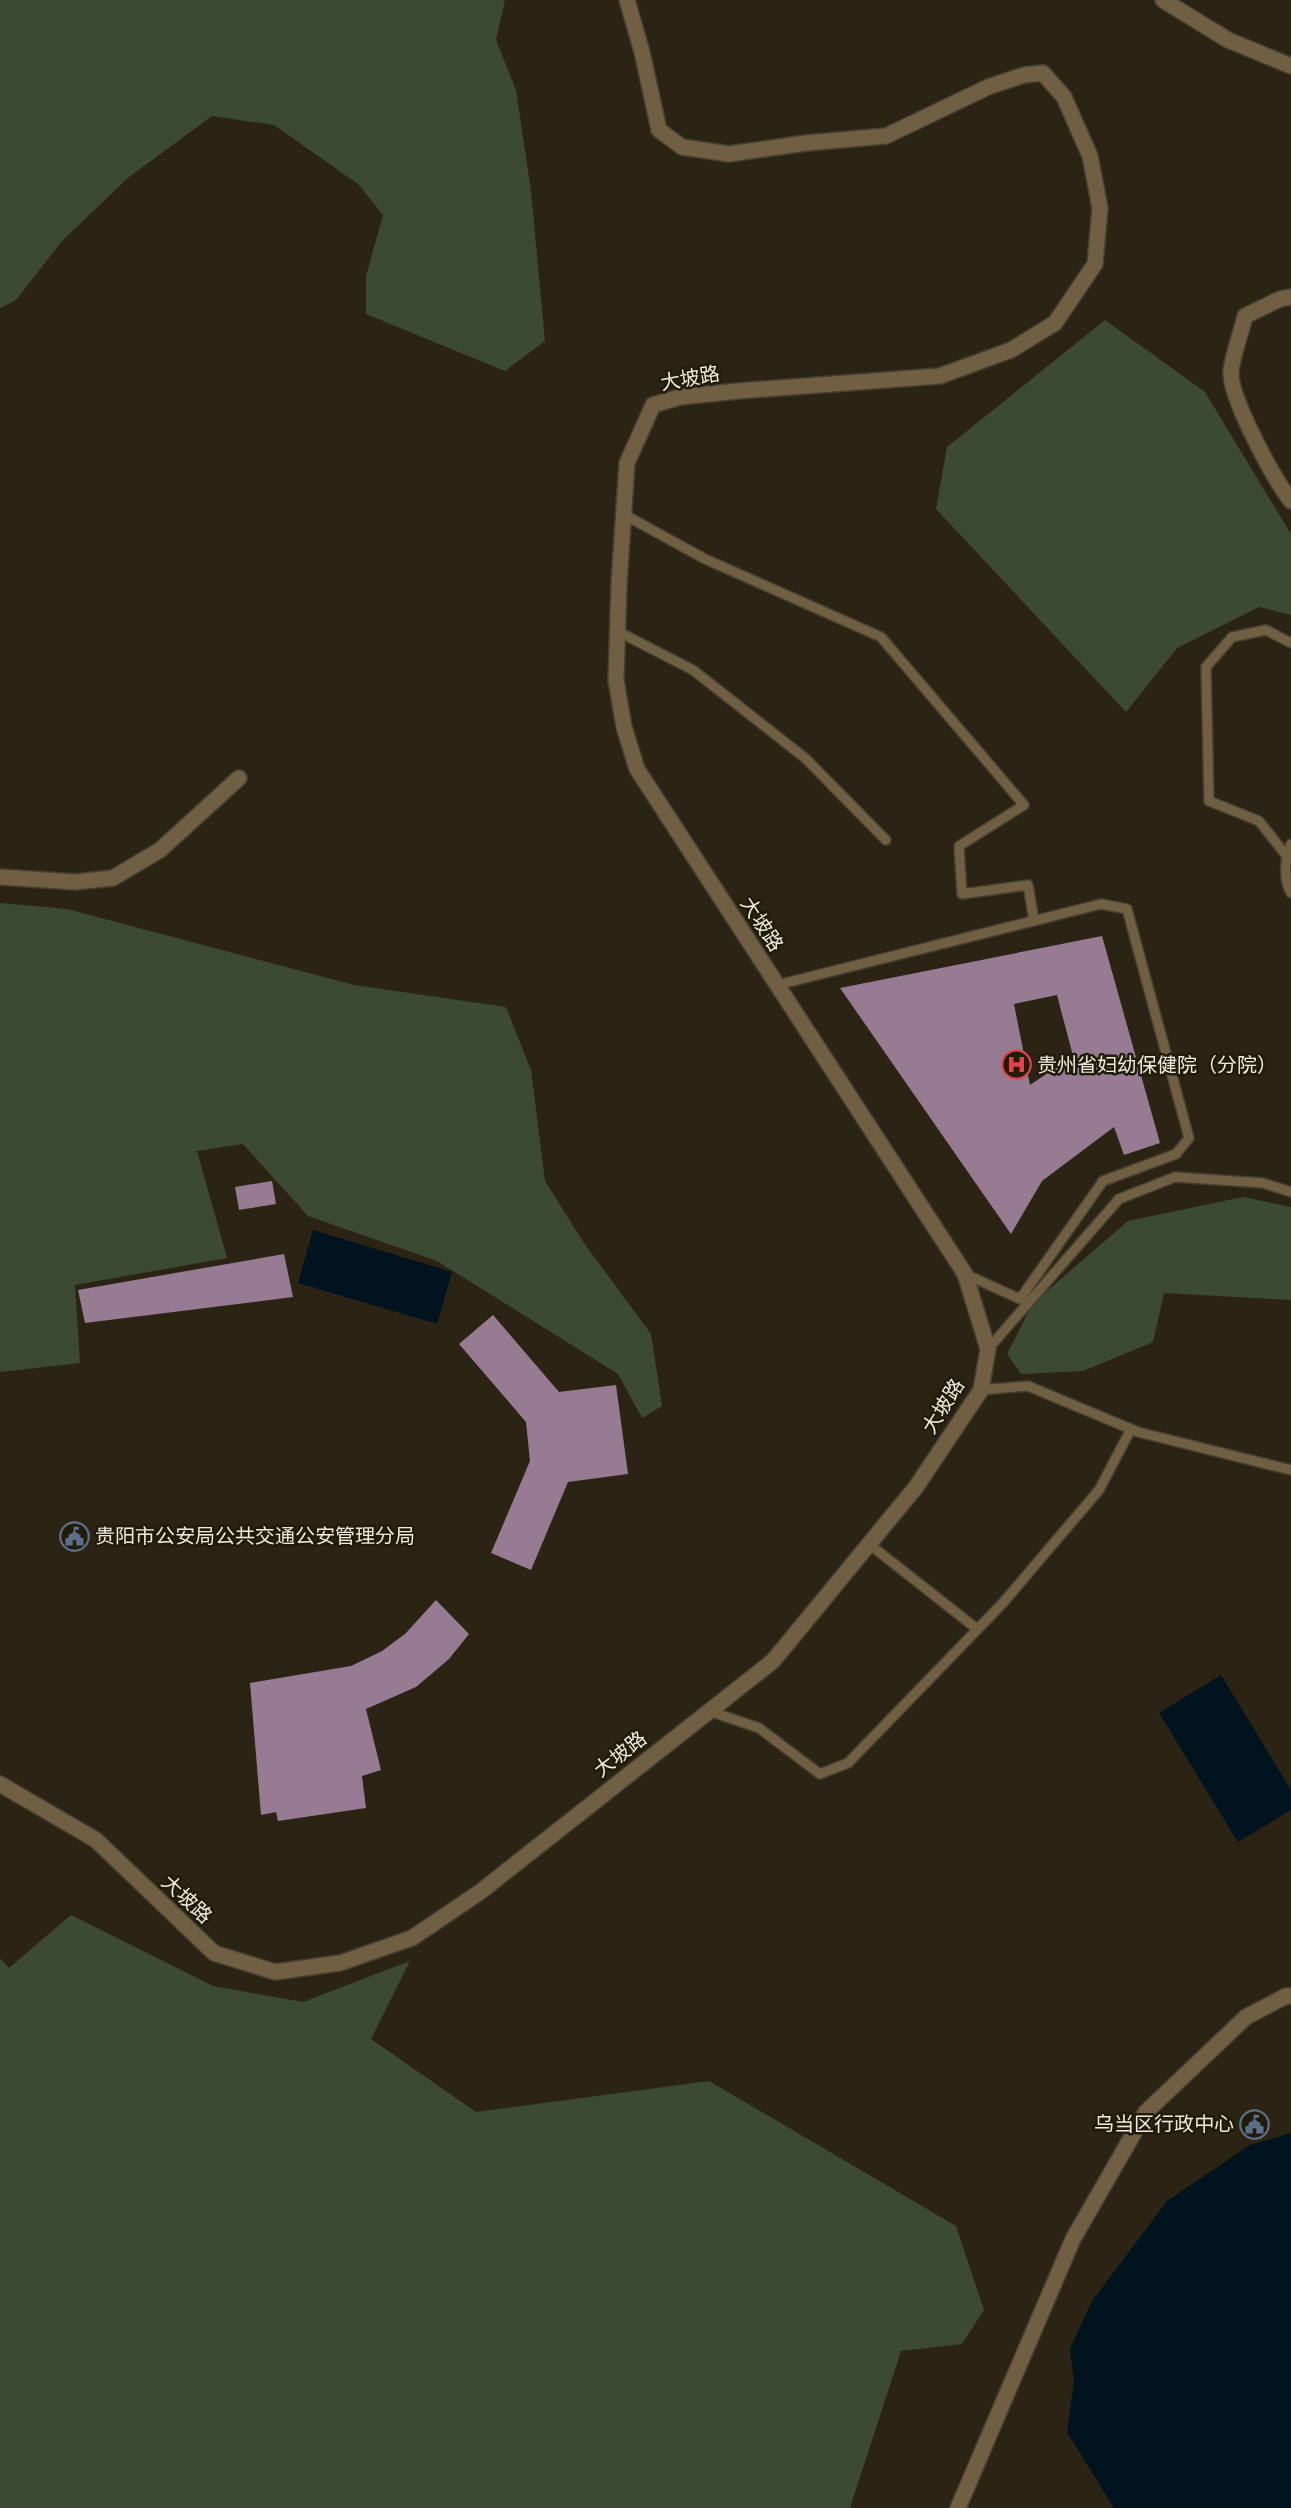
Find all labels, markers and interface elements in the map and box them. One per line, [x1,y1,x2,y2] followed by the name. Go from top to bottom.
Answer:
[659,362,721,394] street label: 大坡路
[736,893,788,955] street label: 大坡路
[1000,1049,1032,1081] hospital icon: 贵州省妇幼保健院（分院）
[1037,1054,1277,1076] place label: 贵州省妇幼保健院（分院）
[918,1375,968,1437] street label: 大坡路
[58,1520,90,1552] public building icon: 贵阳市公安局公共交通公安管理分局
[95,1525,415,1547] place label: 贵阳市公安局公共交通公安管理分局
[590,1727,650,1781] street label: 大坡路
[158,1870,216,1928] street label: 大坡路
[1239,2108,1271,2140] public building icon: 乌当区行政中心
[1094,2113,1234,2135] place label: 乌当区行政中心

